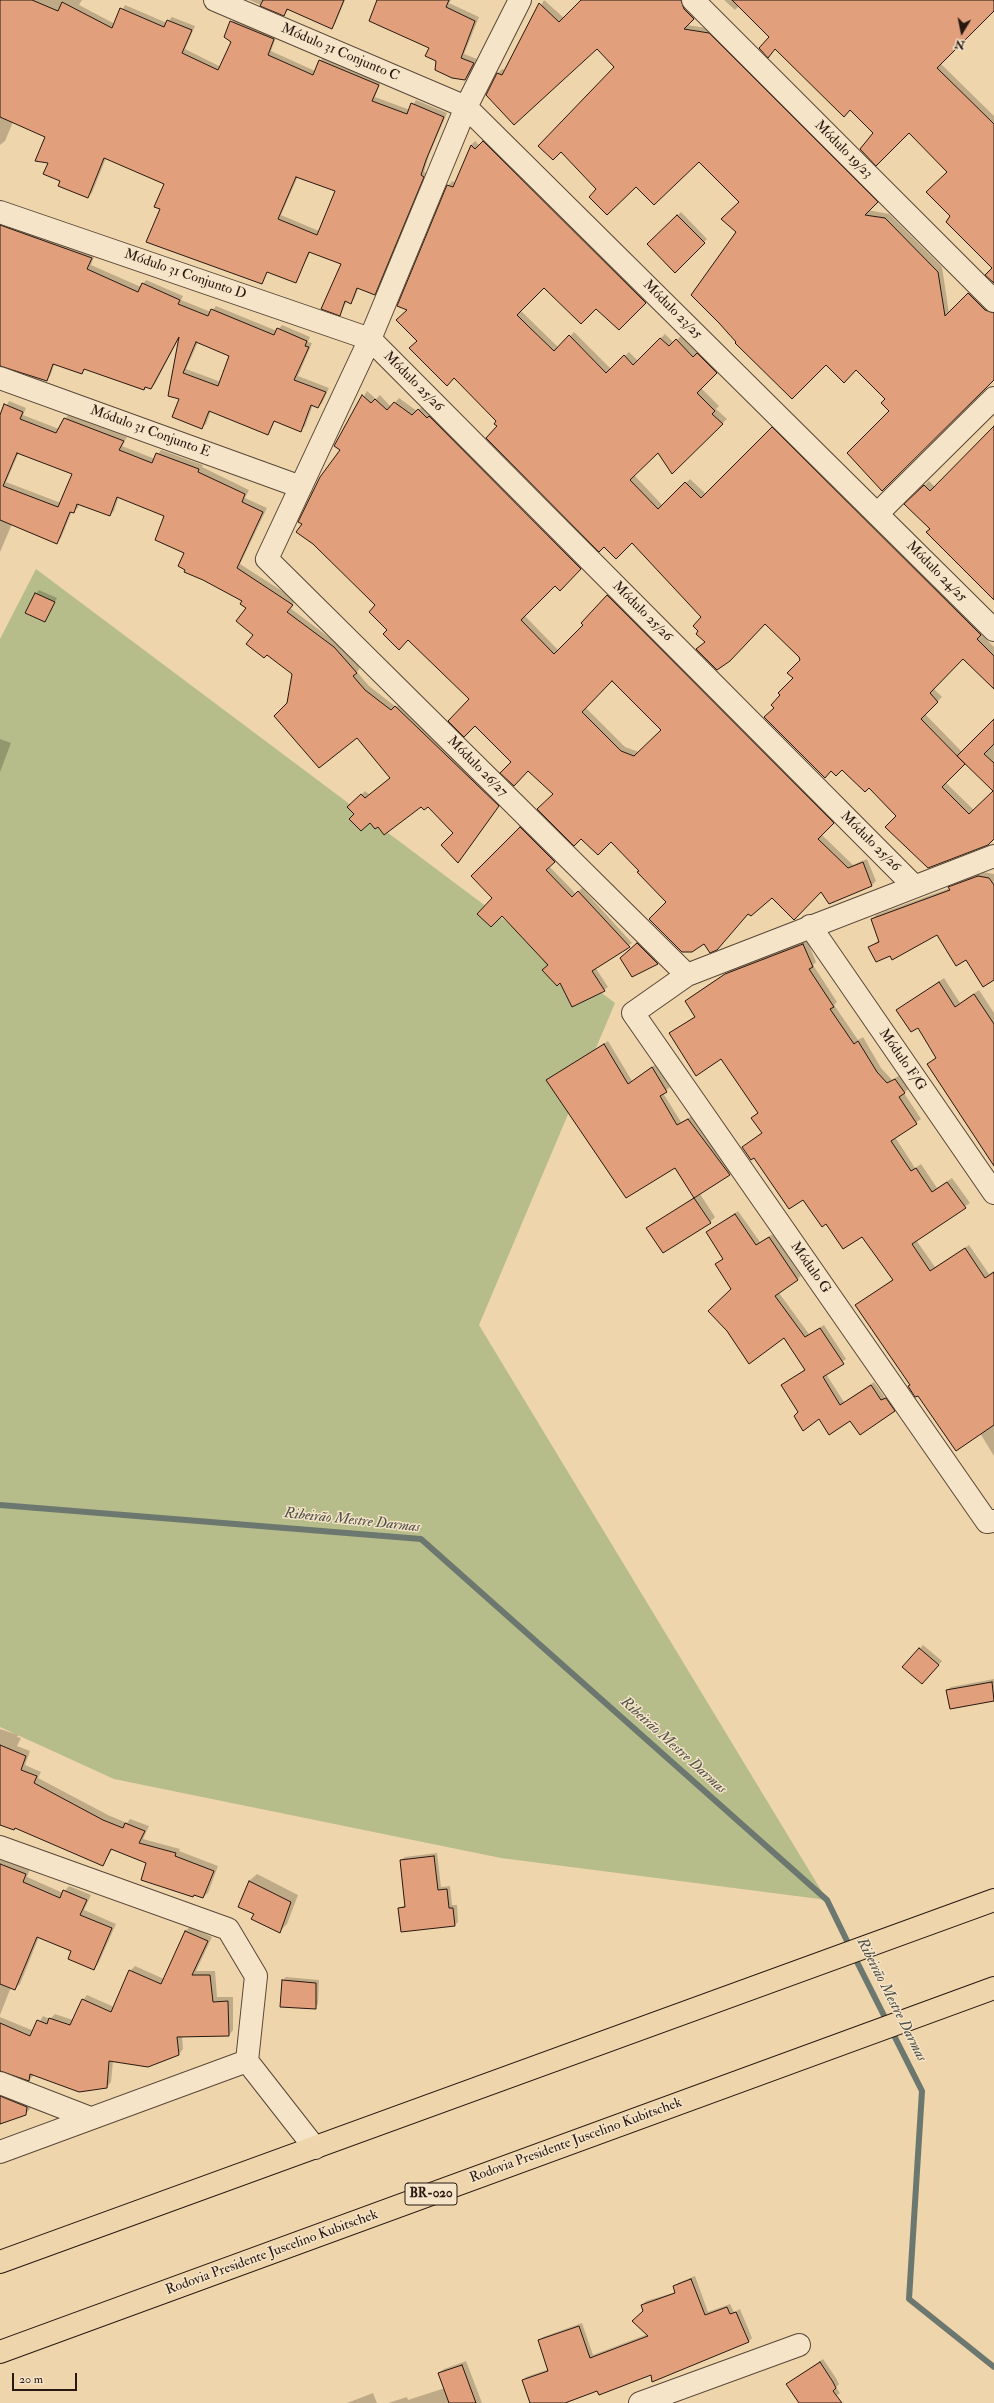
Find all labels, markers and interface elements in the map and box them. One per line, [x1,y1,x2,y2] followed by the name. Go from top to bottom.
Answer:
[942,12,982,52] north arrow
[278,20,402,86] street label: Módulo 31 Conjunto C
[954,37,966,52] text: N
[810,117,876,183] street label: Módulo 19/23
[122,246,248,304] street label: Módulo 31 Conjunto D
[639,277,705,343] street label: Módulo 23/25
[379,348,447,416] street label: Módulo 25/26
[88,402,212,462] street label: Módulo 31 Conjunto E
[902,538,970,606] street label: Módulo 24/25
[608,578,676,646] street label: Módulo 25/26
[443,733,511,801] street label: Módulo 26/27
[836,808,904,876] street label: Módulo 25/26
[875,1026,929,1094] street label: Módulo F/G
[786,1239,834,1297] street label: Módulo G
[283,1505,421,1537] water label: Ribeirão Mestre Darmas
[616,1694,730,1798] water label: Ribeirão Mestre Darmas
[852,1935,930,2065] water label: Ribeirão Mestre Darmas
[468,2095,684,2187] street label: Rodovia Presidente Juscelino Kubitschek
[405,2183,457,2205] road number: BR-020
[164,2207,380,2299] street label: Rodovia Presidente Juscelino Kubitschek
[14,2365,79,2391] scale bar
[19,2372,43,2387] text: 20 m

